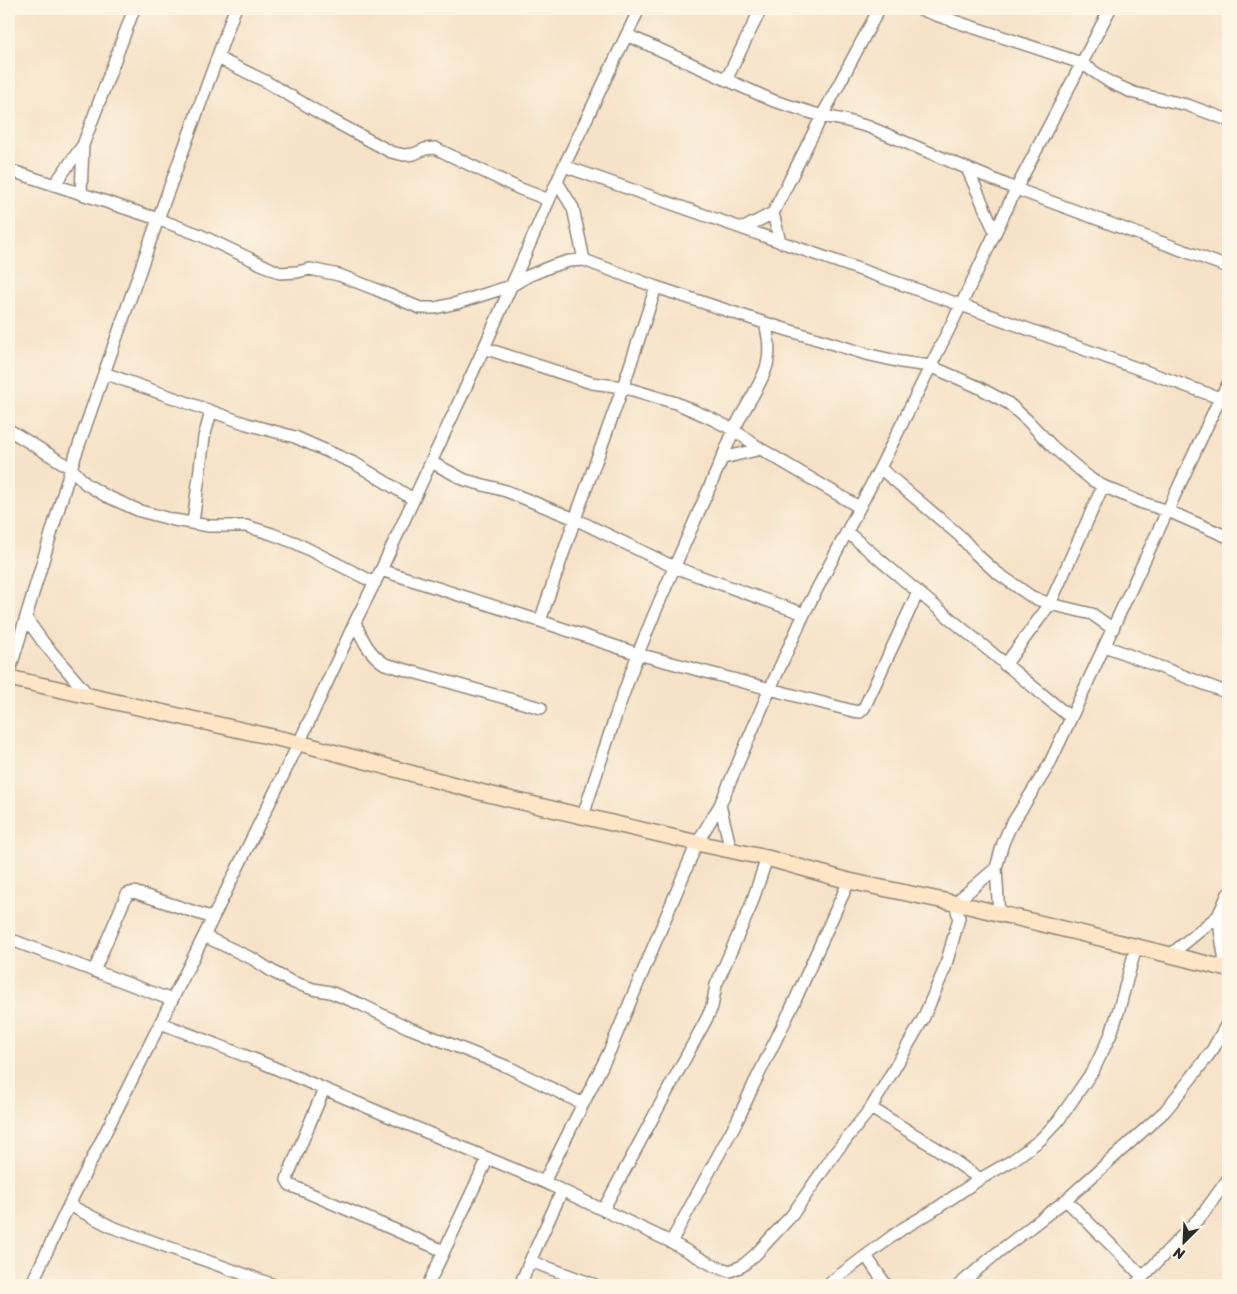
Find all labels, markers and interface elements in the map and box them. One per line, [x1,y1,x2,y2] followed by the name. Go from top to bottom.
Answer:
[1160,1216,1210,1266] north arrow
[1169,1240,1189,1267] text: N

